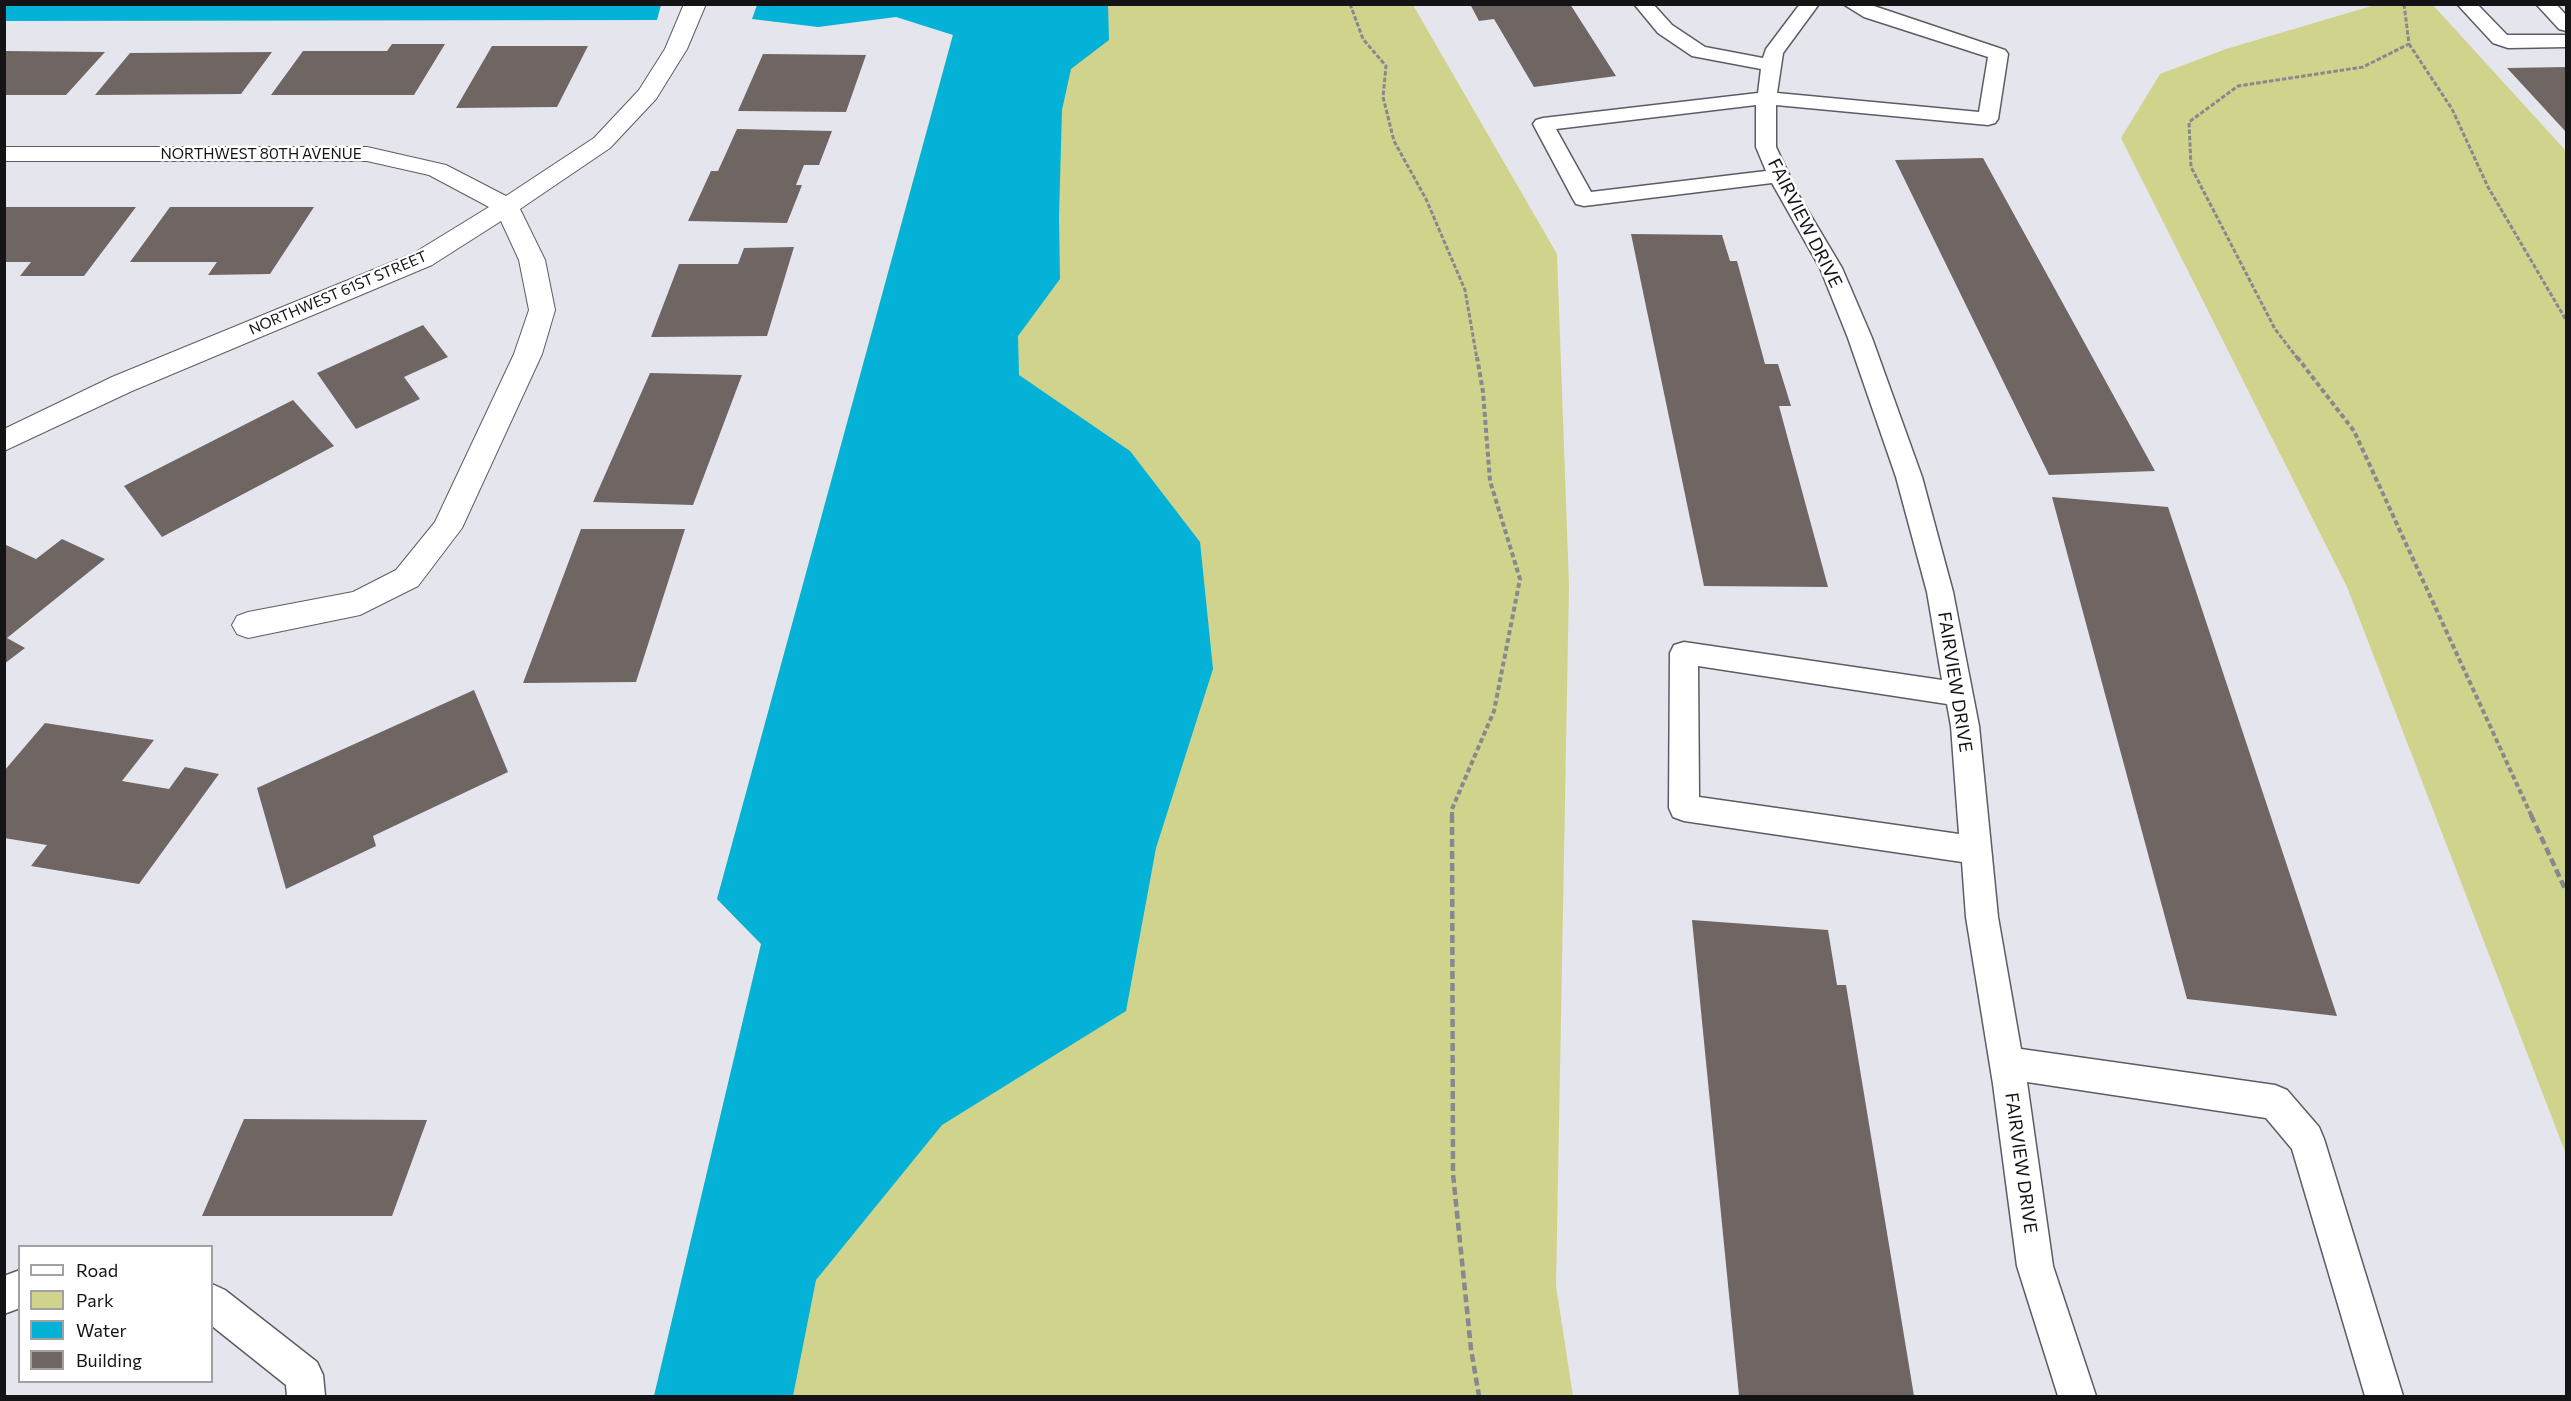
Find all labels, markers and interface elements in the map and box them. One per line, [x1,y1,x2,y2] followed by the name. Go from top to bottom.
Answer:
[160,145,362,163] street label: NORTHWEST 80TH AVENUE
[1763,155,1847,291] street label: FAIRVIEW DRIVE
[246,247,430,339] street label: NORTHWEST 61ST STREET
[1933,610,1977,754] street label: FAIRVIEW DRIVE
[2000,1091,2042,1235] street label: FAIRVIEW DRIVE
[18,1245,213,1383] legend
[76,1259,118,1281] text: Road
[76,1289,114,1311] text: Park
[76,1319,127,1341] text: Water
[76,1349,142,1371] text: Building

